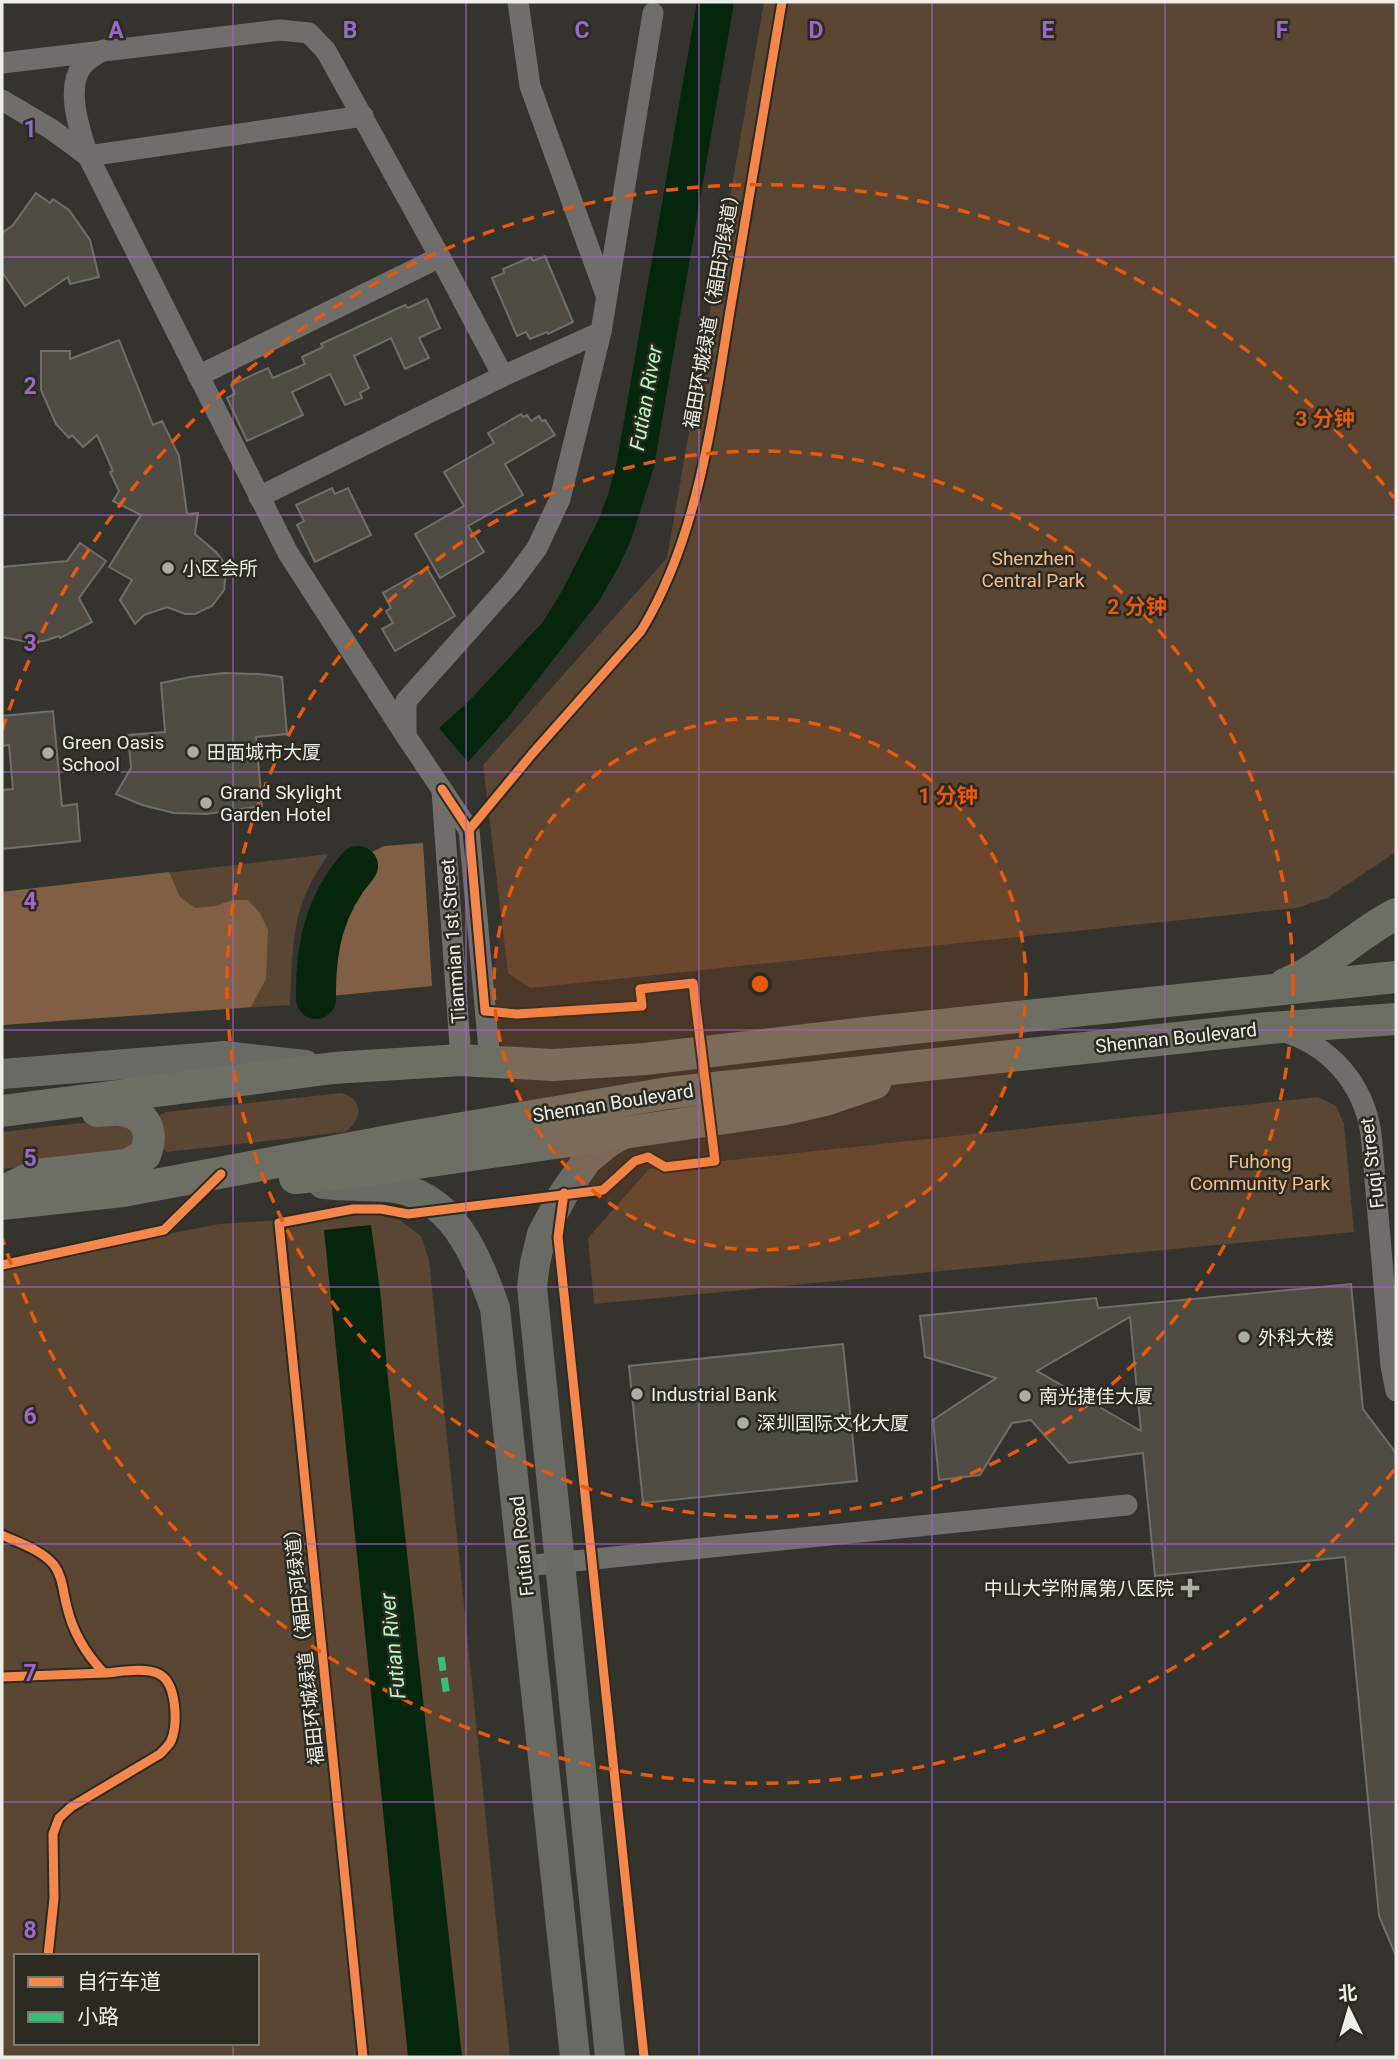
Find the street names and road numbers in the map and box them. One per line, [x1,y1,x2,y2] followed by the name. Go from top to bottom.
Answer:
[679,183,745,431] street label: 福田环城绿道（福田河绿道）
[436,858,470,1024] street label: Tianmian 1st Street
[1094,1018,1258,1058] street label: Shennan Boulevard
[531,1079,695,1127] street label: Shennan Boulevard
[1355,1116,1389,1210] street label: Fuqi Street
[505,1495,539,1597] street label: Futian Road
[280,1518,328,1766] street label: 福田环城绿道（福田河绿道）

